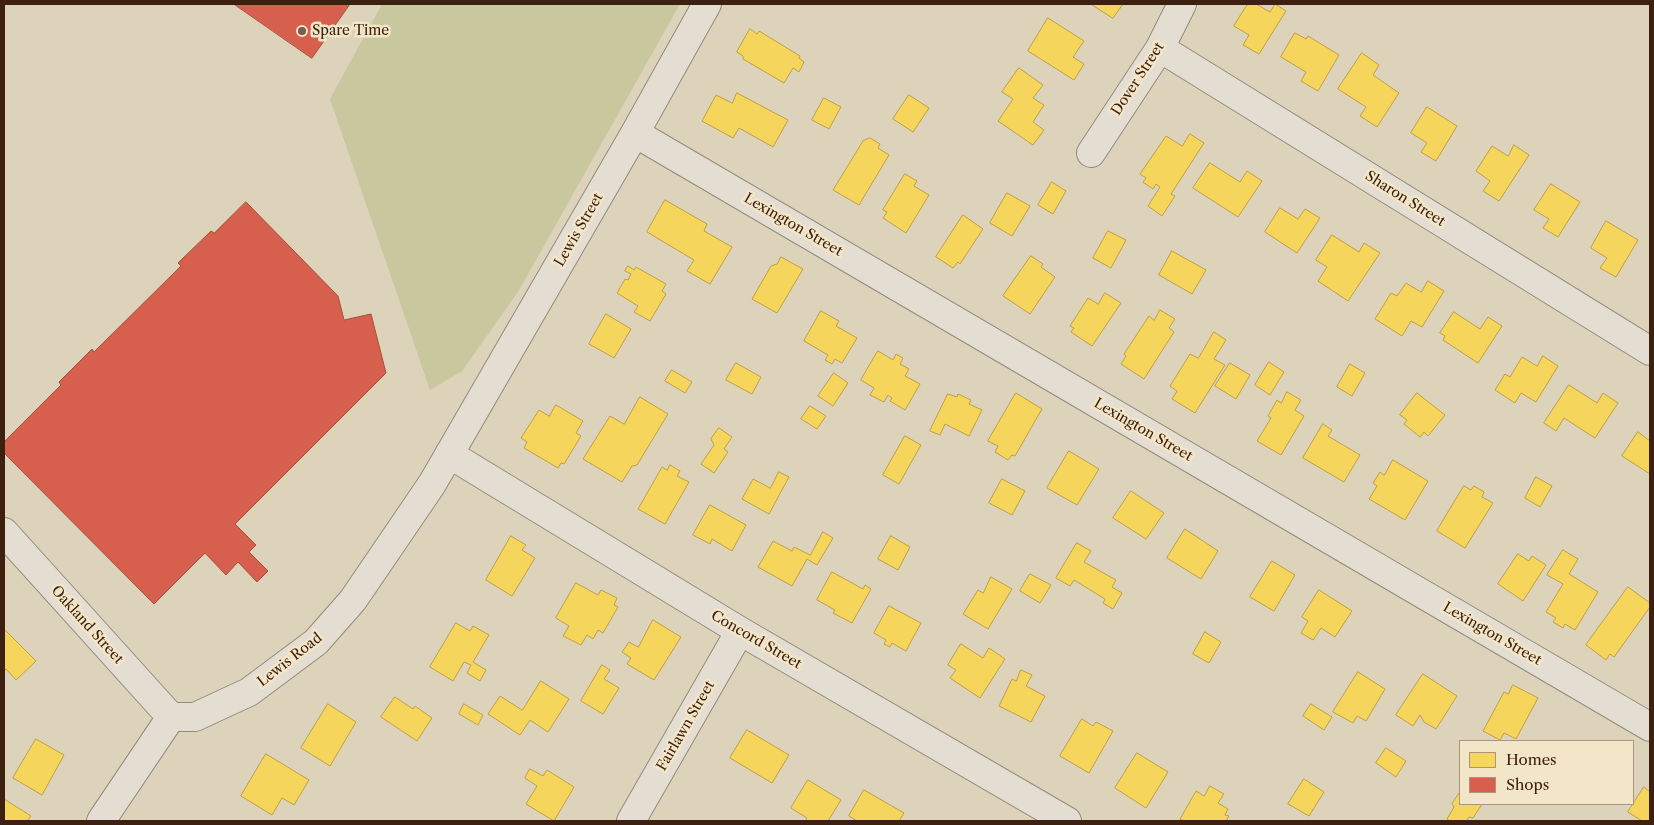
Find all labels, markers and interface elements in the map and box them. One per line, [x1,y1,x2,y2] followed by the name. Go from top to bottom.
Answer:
[312,23,389,39] place label: Spare Time
[296,25,308,37] marker: Spare Time
[1108,39,1168,119] street label: Dover Street
[1362,168,1448,230] street label: Sharon Street
[551,190,607,270] street label: Lewis Street
[741,190,845,260] street label: Lexington Street
[1091,395,1195,465] street label: Lexington Street
[48,582,126,668] street label: Oakland Street
[1440,599,1544,669] street label: Lexington Street
[708,607,804,673] street label: Concord Street
[254,630,326,690] street label: Lewis Road
[653,678,719,774] street label: Fairlawn Street
[1459,740,1634,805] legend
[1506,750,1557,769] text: Homes
[1506,775,1549,794] text: Shops

